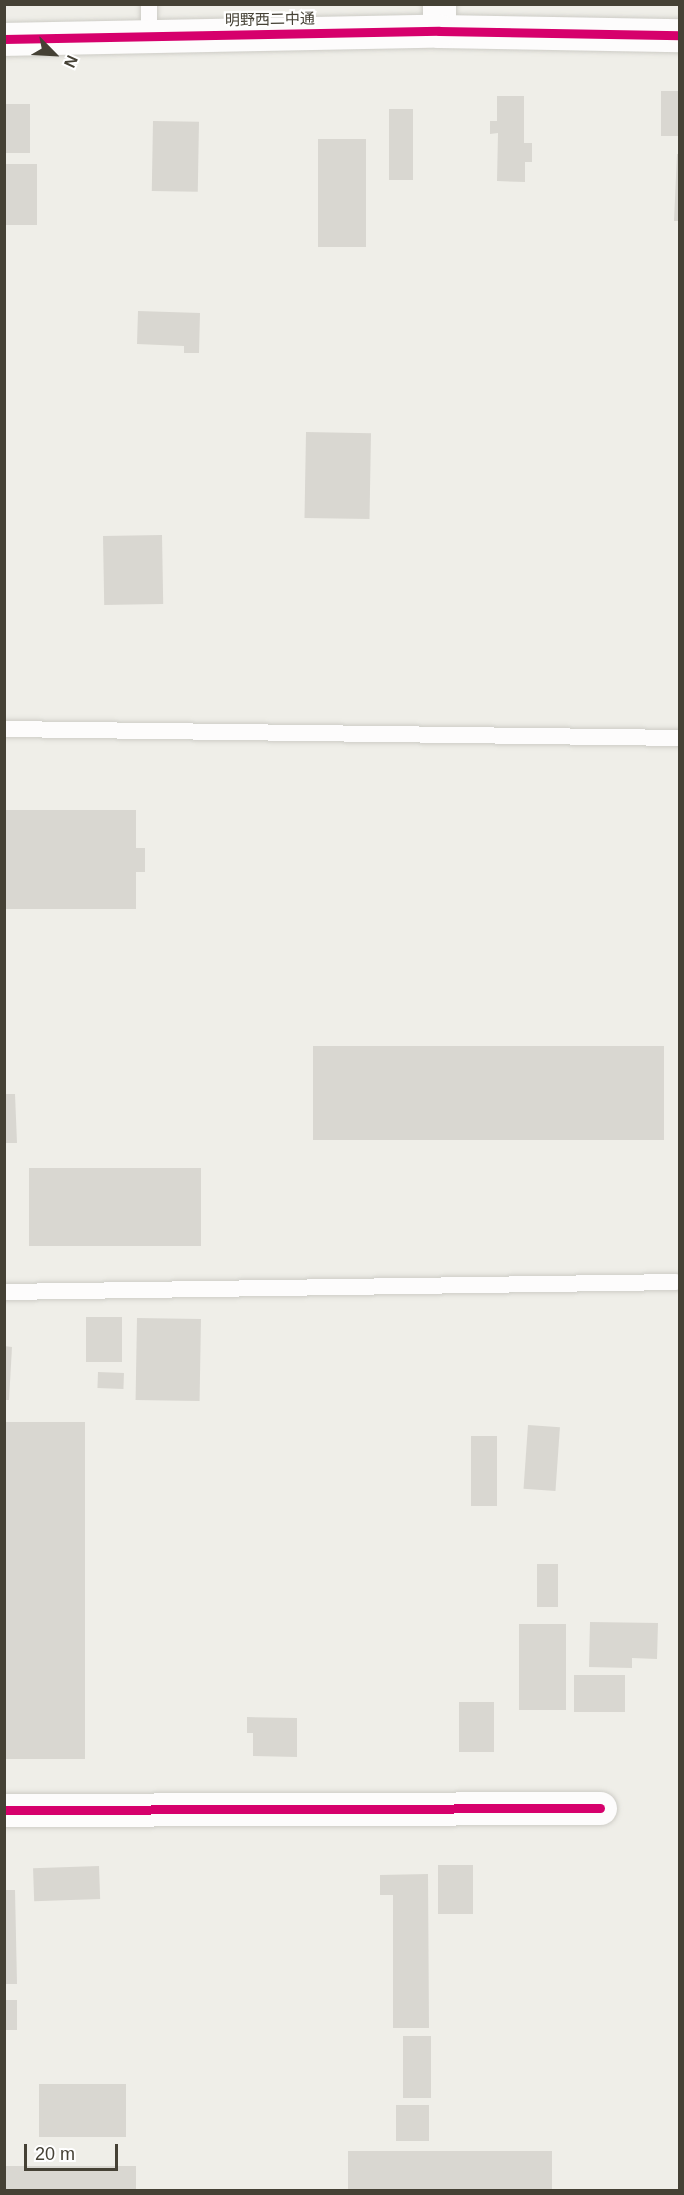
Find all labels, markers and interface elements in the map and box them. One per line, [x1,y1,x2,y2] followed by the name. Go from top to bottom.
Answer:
[225,9,315,29] street label: 明野西二中通
[24,24,84,84] north arrow
[61,53,81,70] text: N
[27,2132,122,2170] scale bar
[35,2144,75,2164] text: 20 m

